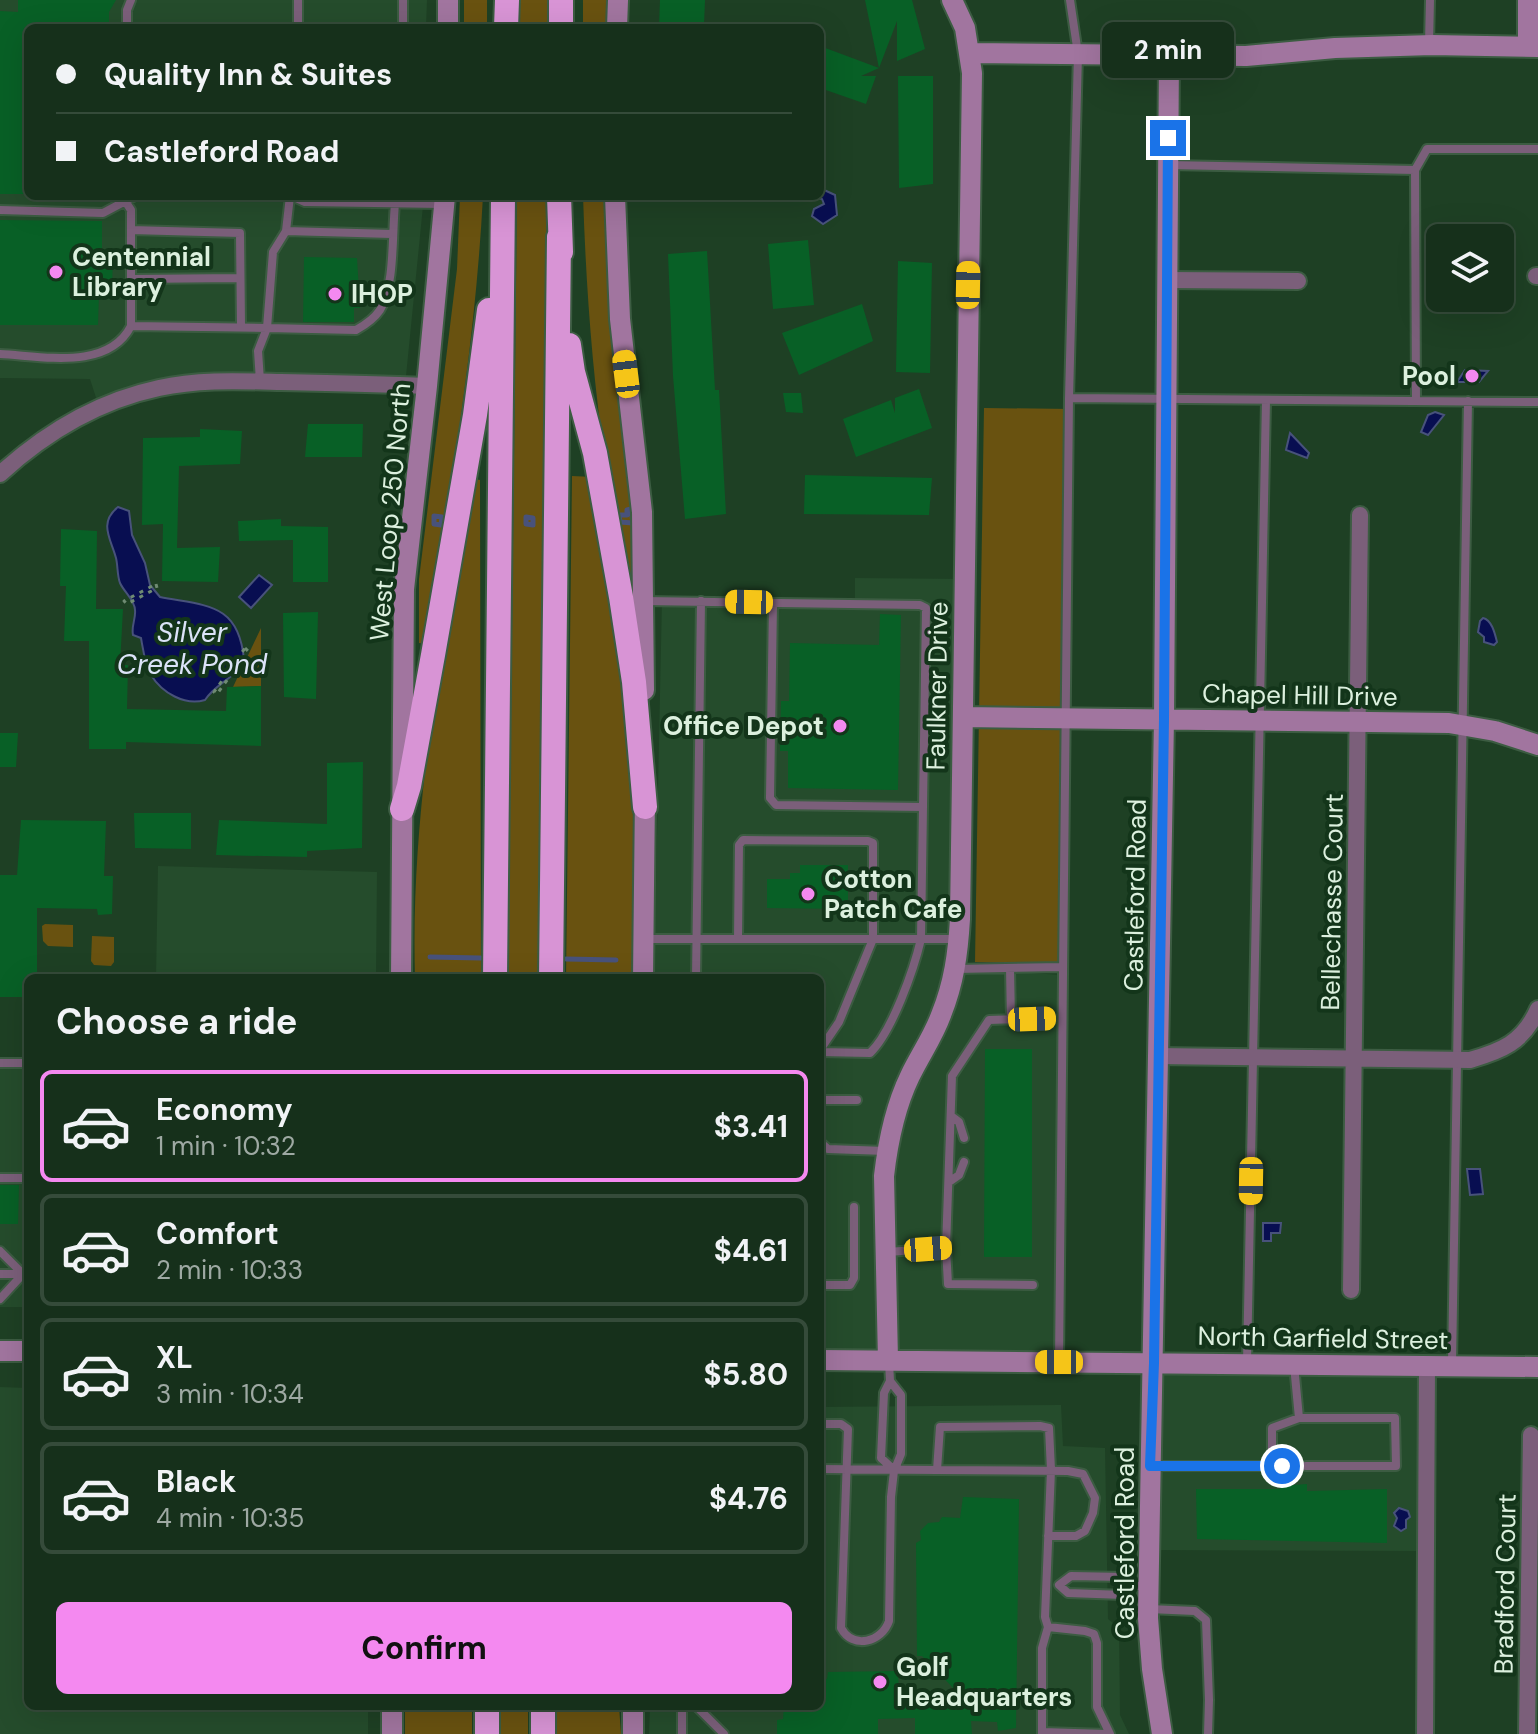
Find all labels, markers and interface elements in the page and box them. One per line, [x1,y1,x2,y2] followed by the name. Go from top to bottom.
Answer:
[1102,22,1234,78] callout: 2 min
[1134,33,1202,67] text: 2 min
[104,55,392,94] text: Quality Inn & Suites
[1150,120,1186,156] route end
[104,132,339,171] text: Castleford Road
[1426,224,1514,312] map controls
[1426,224,1514,312] button: layers
[72,240,211,304] place label: Centennial Library
[956,261,980,309] car
[47,263,65,281] marker: Centennial Library
[351,277,413,311] place label: IHOP
[326,285,344,303] marker: IHOP
[611,349,641,399] car
[1402,359,1456,393] place label: Pool
[1463,367,1481,385] marker: Pool
[362,381,418,643] street label: West Loop 250 North
[725,590,773,614] car
[919,601,955,771] street label: Faulkner Drive
[117,614,268,683] water label: Silver Creek Pond
[1202,676,1398,714] street label: Chapel Hill Drive
[663,709,824,743] place label: Office Depot
[831,717,849,735] marker: Office Depot
[1313,793,1351,1011] street label: Bellechasse Court
[1116,798,1154,992] street label: Castleford Road
[824,862,962,926] place label: Cotton Patch Cafe
[799,885,817,903] marker: Cotton Patch Cafe
[56,998,297,1045] text: Choose a ride
[1008,1006,1056,1032] car
[60,1090,132,1162] icon: car
[156,1090,293,1129] text: Economy
[714,1107,788,1146] text: $3.41
[156,1129,296,1163] text: 1 min · 10:32
[1239,1157,1263,1205] car
[60,1214,132,1286] icon: car
[156,1214,279,1253] text: Comfort
[714,1231,788,1270] text: $4.61
[903,1235,953,1263] car
[156,1253,303,1287] text: 2 min · 10:33
[1197,1319,1449,1357] street label: North Garfield Street
[60,1338,132,1410] icon: car
[156,1338,193,1377] text: XL
[1035,1350,1083,1374] car
[704,1355,788,1394] text: $5.80
[156,1377,304,1411] text: 3 min · 10:34
[1108,1447,1142,1639] street label: Castleford Road
[1264,1448,1300,1484] route start
[60,1462,132,1534] icon: car
[156,1462,236,1501] text: Black
[709,1479,788,1518] text: $4.76
[1486,1493,1524,1675] street label: Bradford Court
[156,1501,304,1535] text: 4 min · 10:35
[56,1602,792,1694] button: Confirm
[896,1650,1072,1714] place label: Golf Headquarters
[871,1673,889,1691] marker: Golf Headquarters

